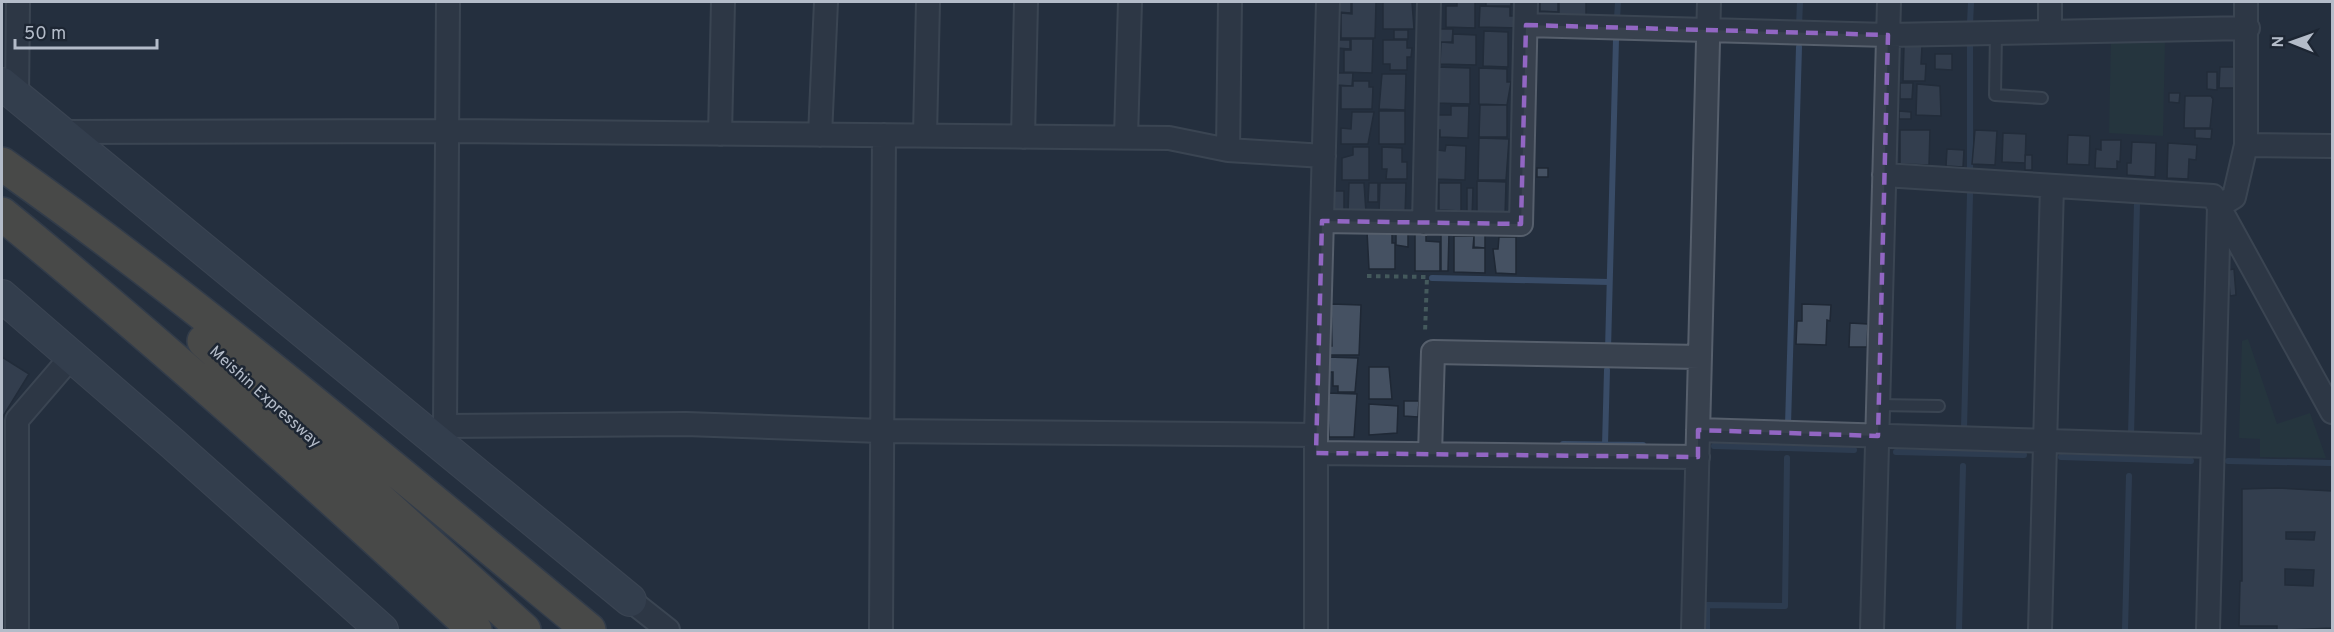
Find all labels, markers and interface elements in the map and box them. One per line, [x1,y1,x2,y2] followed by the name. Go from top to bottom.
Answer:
[15,12,158,50] scale bar
[2262,12,2322,72] north arrow
[24,23,66,46] text: 50 m
[2269,36,2289,48] text: N
[205,342,325,453] street label: Meishin Expressway

